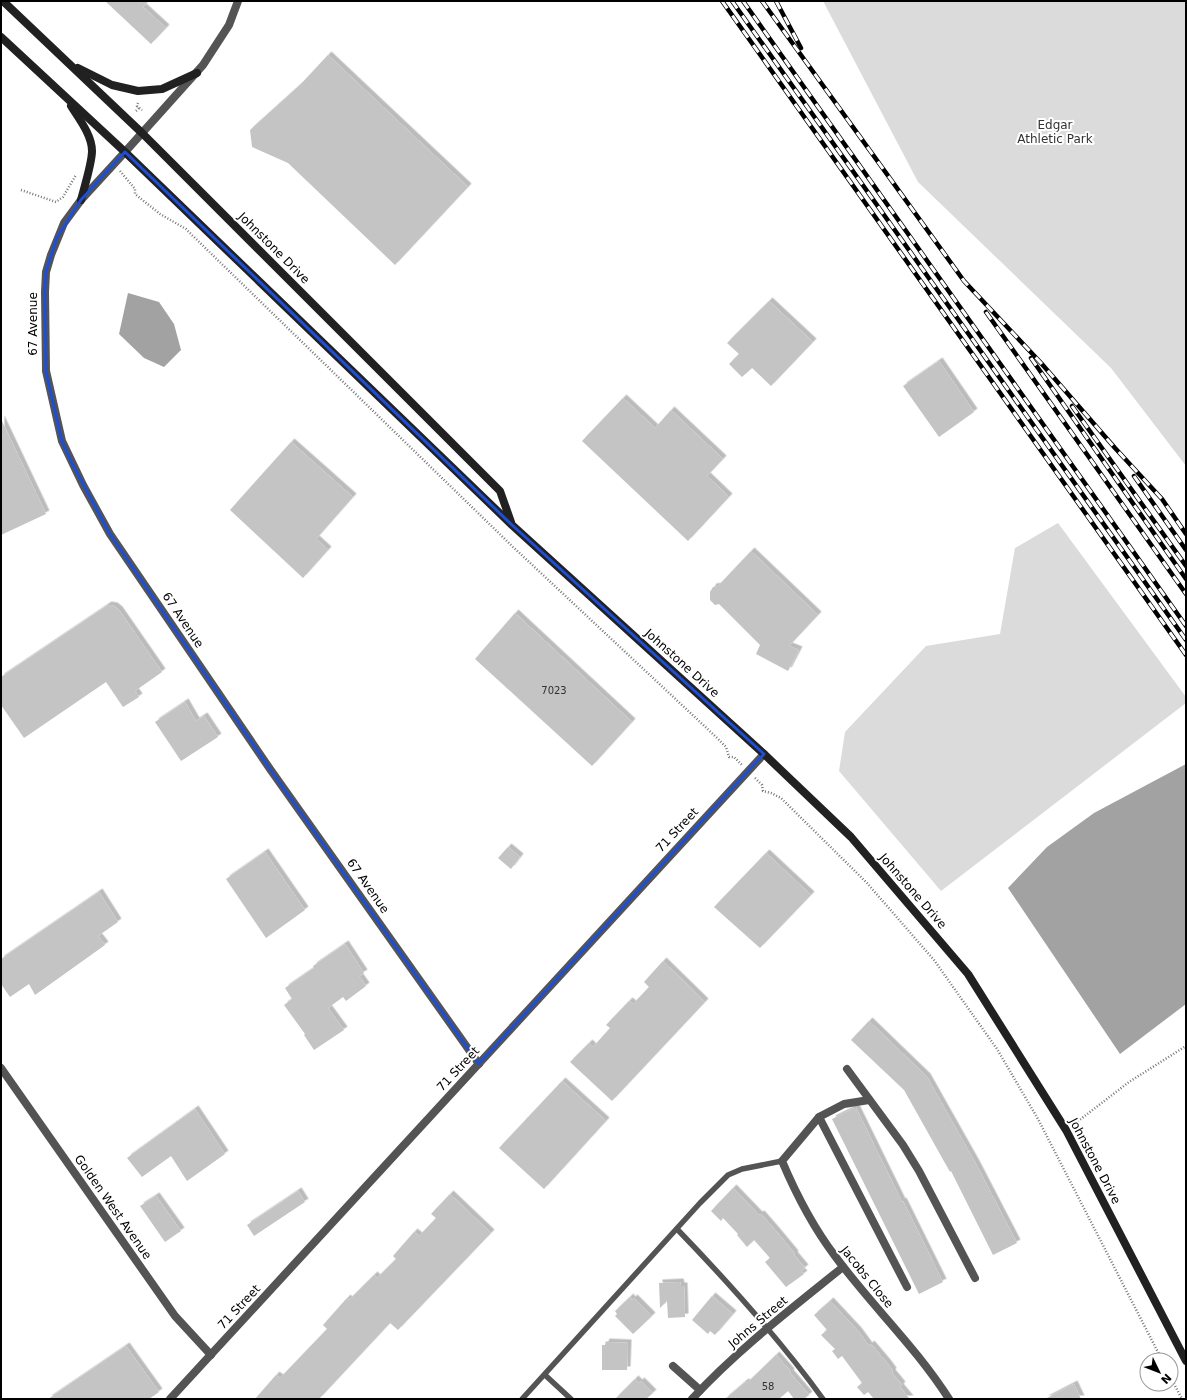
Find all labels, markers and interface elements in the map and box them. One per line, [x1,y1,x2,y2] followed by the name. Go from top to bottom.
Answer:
[1017,118,1093,146] park label: Edgar Athletic Park
[235,209,313,287] street label: Johnstone Drive
[26,292,40,356] street label: 67 Avenue
[159,590,207,650] street label: 67 Avenue
[641,625,722,700] street label: Johnstone Drive
[541,685,567,696] house number: 7023
[653,805,701,855] street label: 71 Street
[876,850,950,932] street label: Johnstone Drive
[344,856,392,916] street label: 67 Avenue
[434,1044,482,1094] street label: 71 Street
[1066,1115,1124,1206] street label: Johnstone Drive
[72,1152,154,1262] street label: Golden West Avenue
[837,1243,896,1311] street label: Jacobs Close
[215,1282,263,1332] street label: 71 Street
[725,1293,791,1351] street label: Johns Street
[1139,1352,1179,1392] north arrow
[1158,1371,1174,1386] text: N
[762,1381,774,1392] house number: 58

